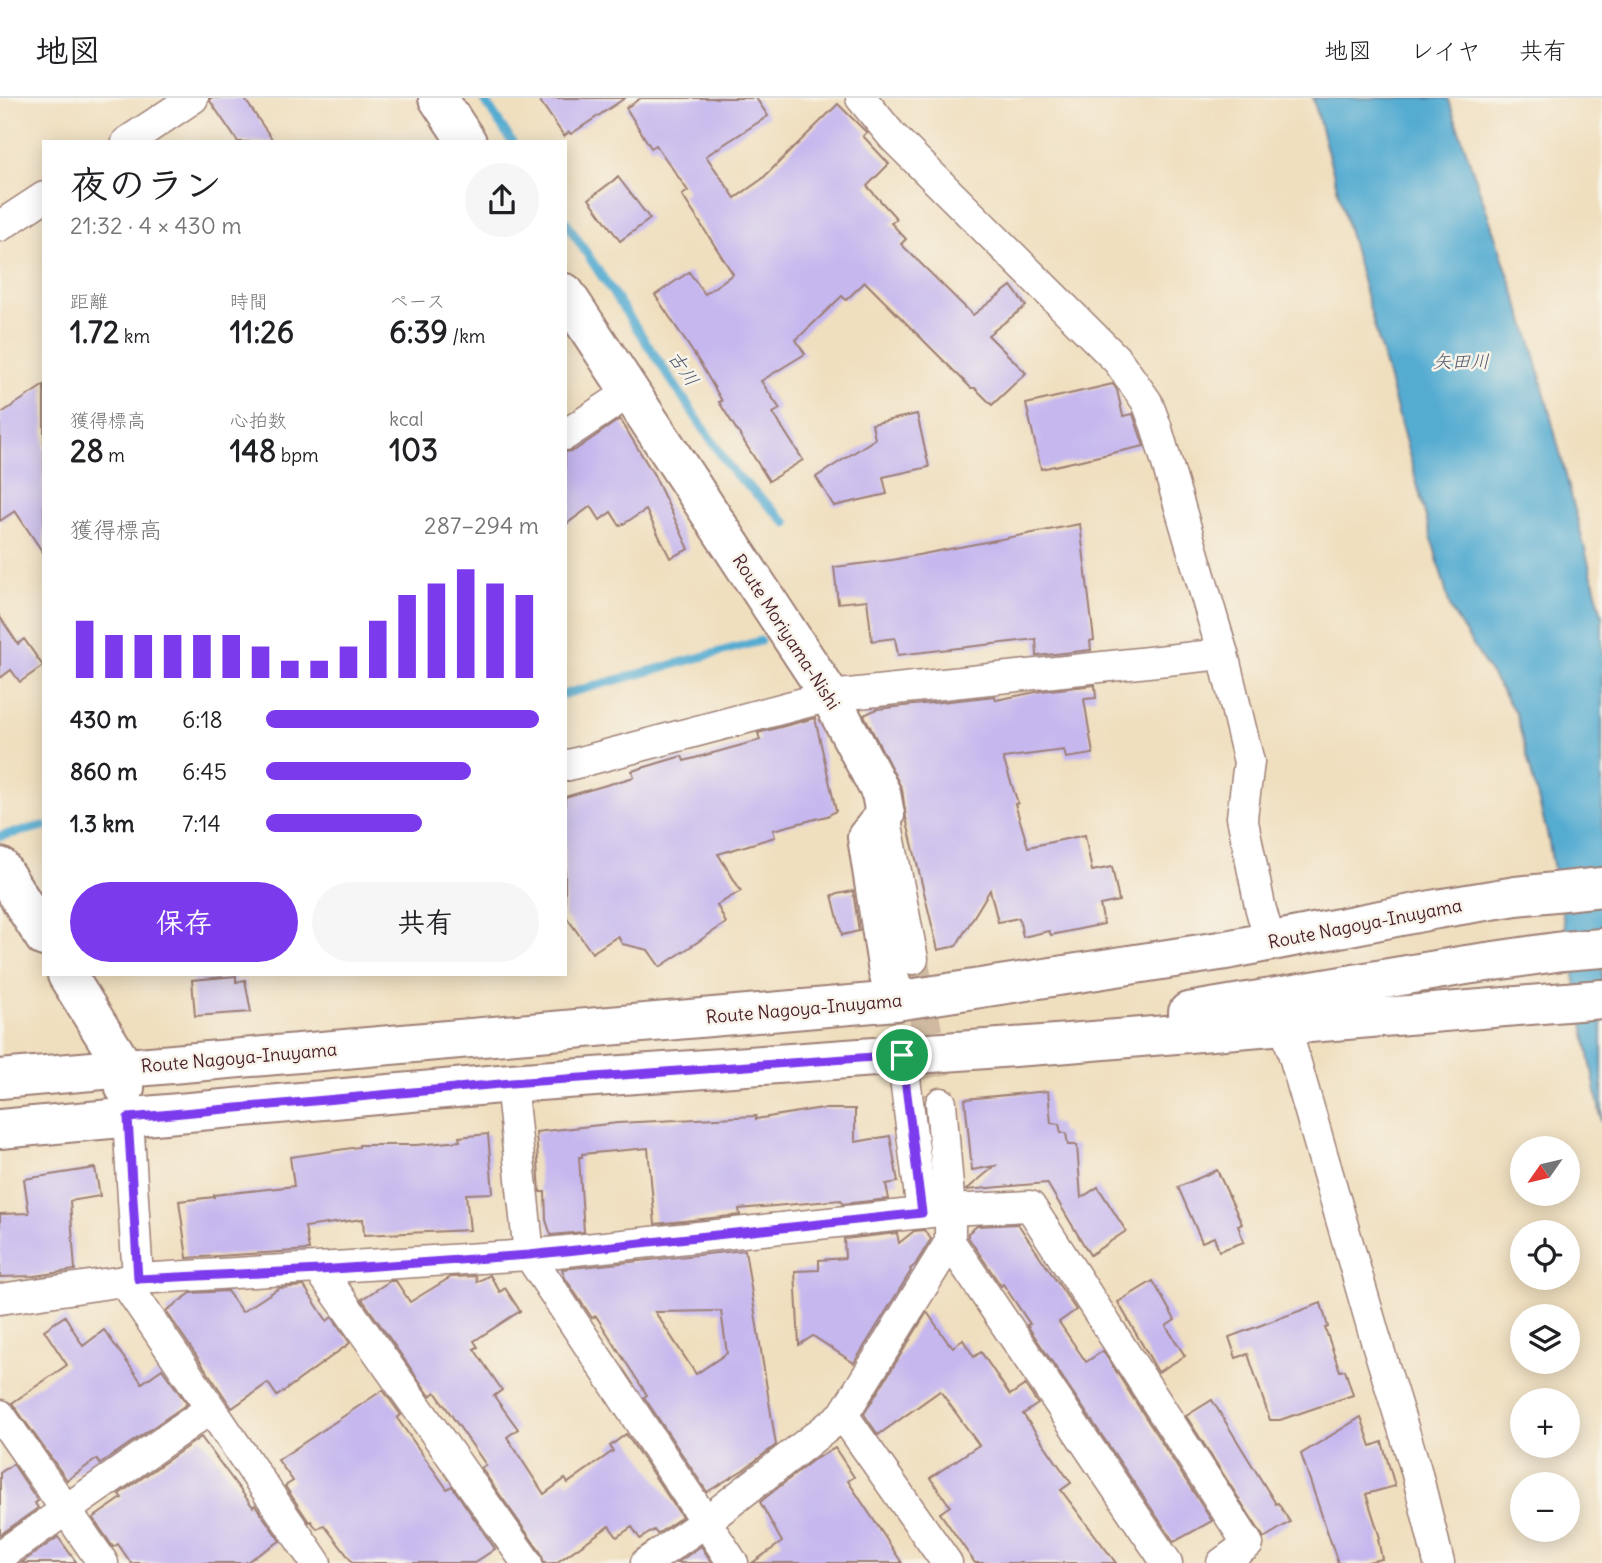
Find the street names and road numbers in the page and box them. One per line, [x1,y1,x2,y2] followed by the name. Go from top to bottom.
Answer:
[728,550,845,714] street label: Route Moriyama-Nishi
[1266,893,1464,954] street label: Route Nagoya-Inuyama
[705,988,903,1029] street label: Route Nagoya-Inuyama
[140,1037,338,1078] street label: Route Nagoya-Inuyama

